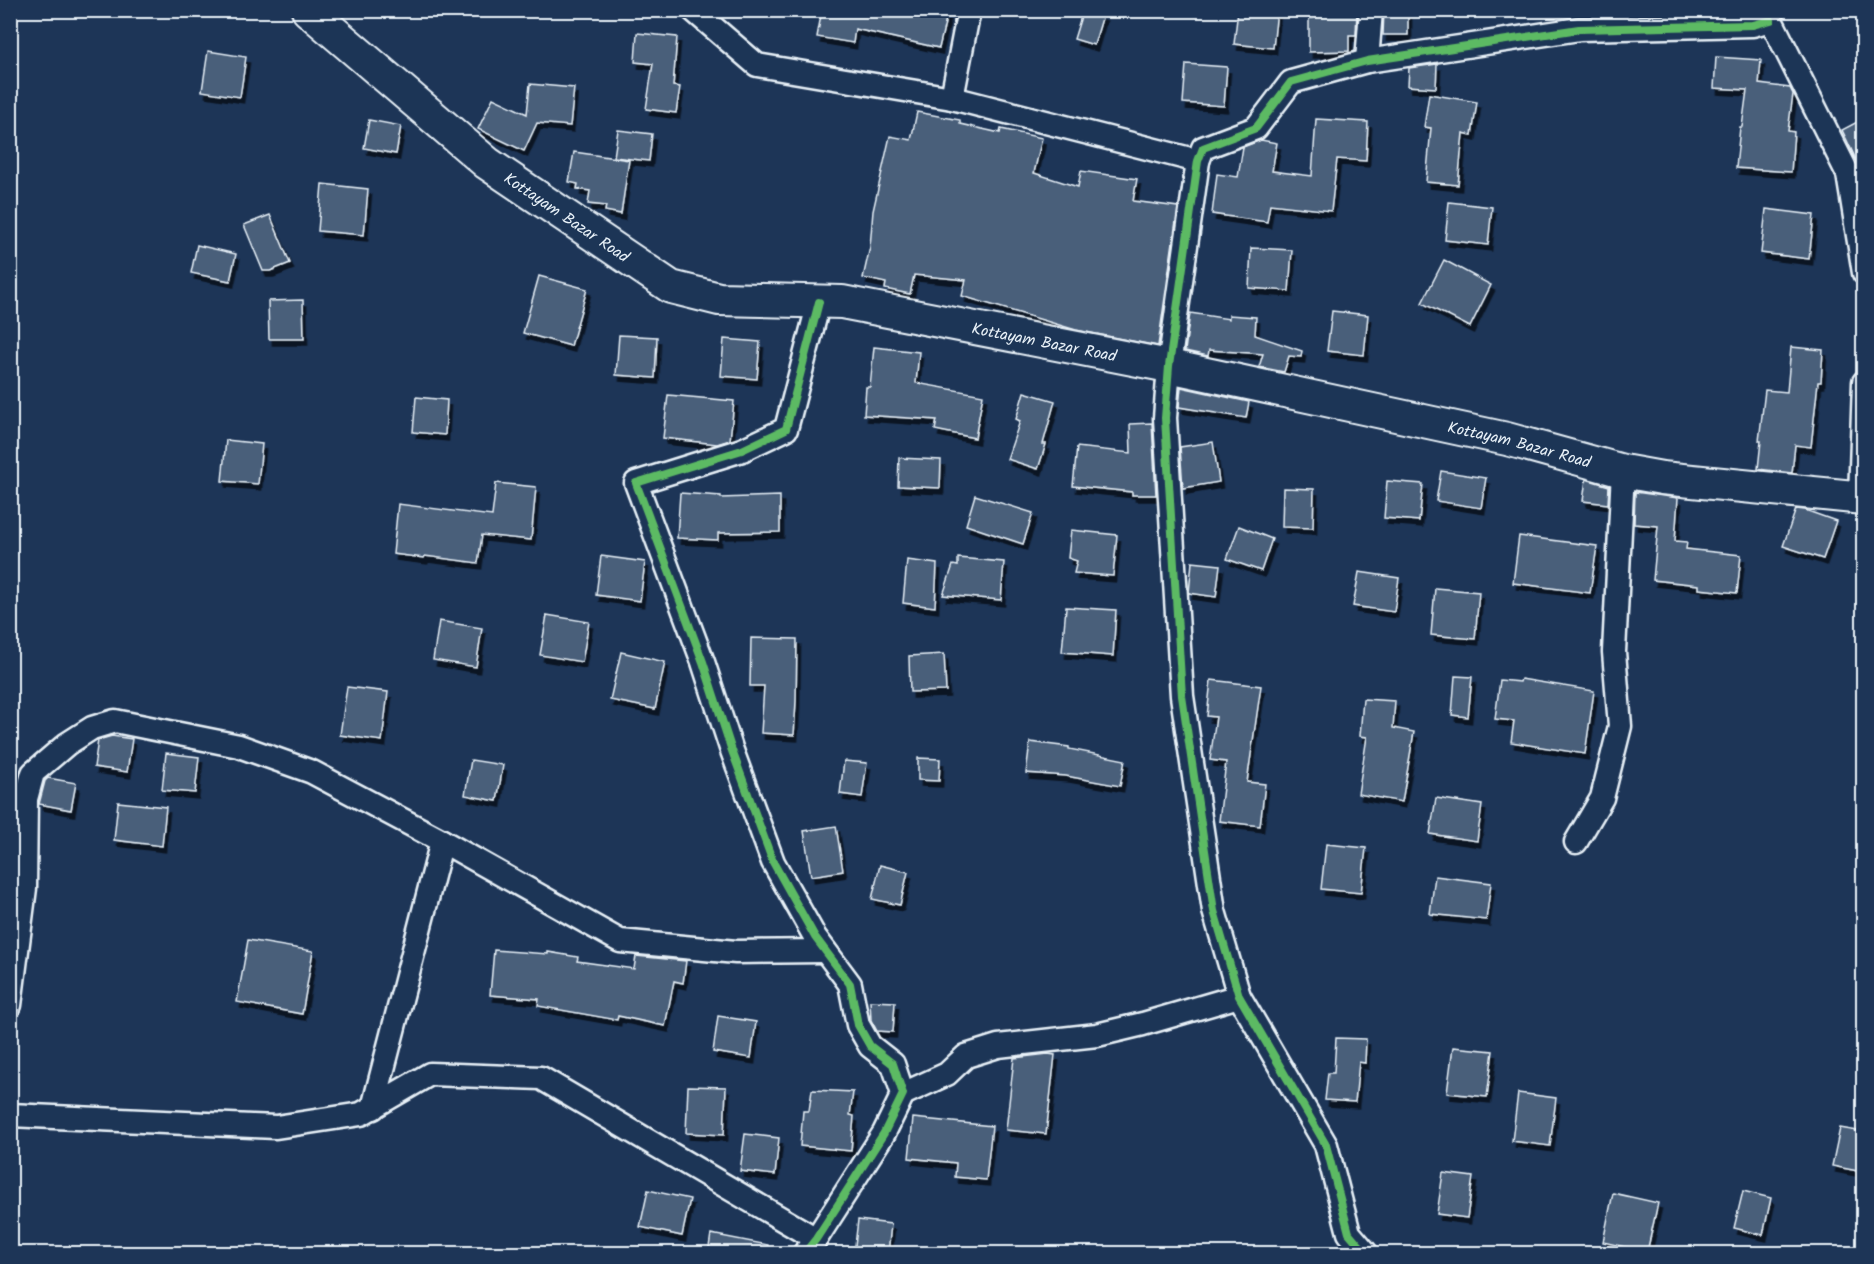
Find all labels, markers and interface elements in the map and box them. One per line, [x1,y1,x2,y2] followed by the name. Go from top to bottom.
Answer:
[498,167,635,270] street label: Kottayam Bazar Road
[969,317,1120,370] street label: Kottayam Bazar Road
[1445,416,1594,476] street label: Kottayam Bazar Road

